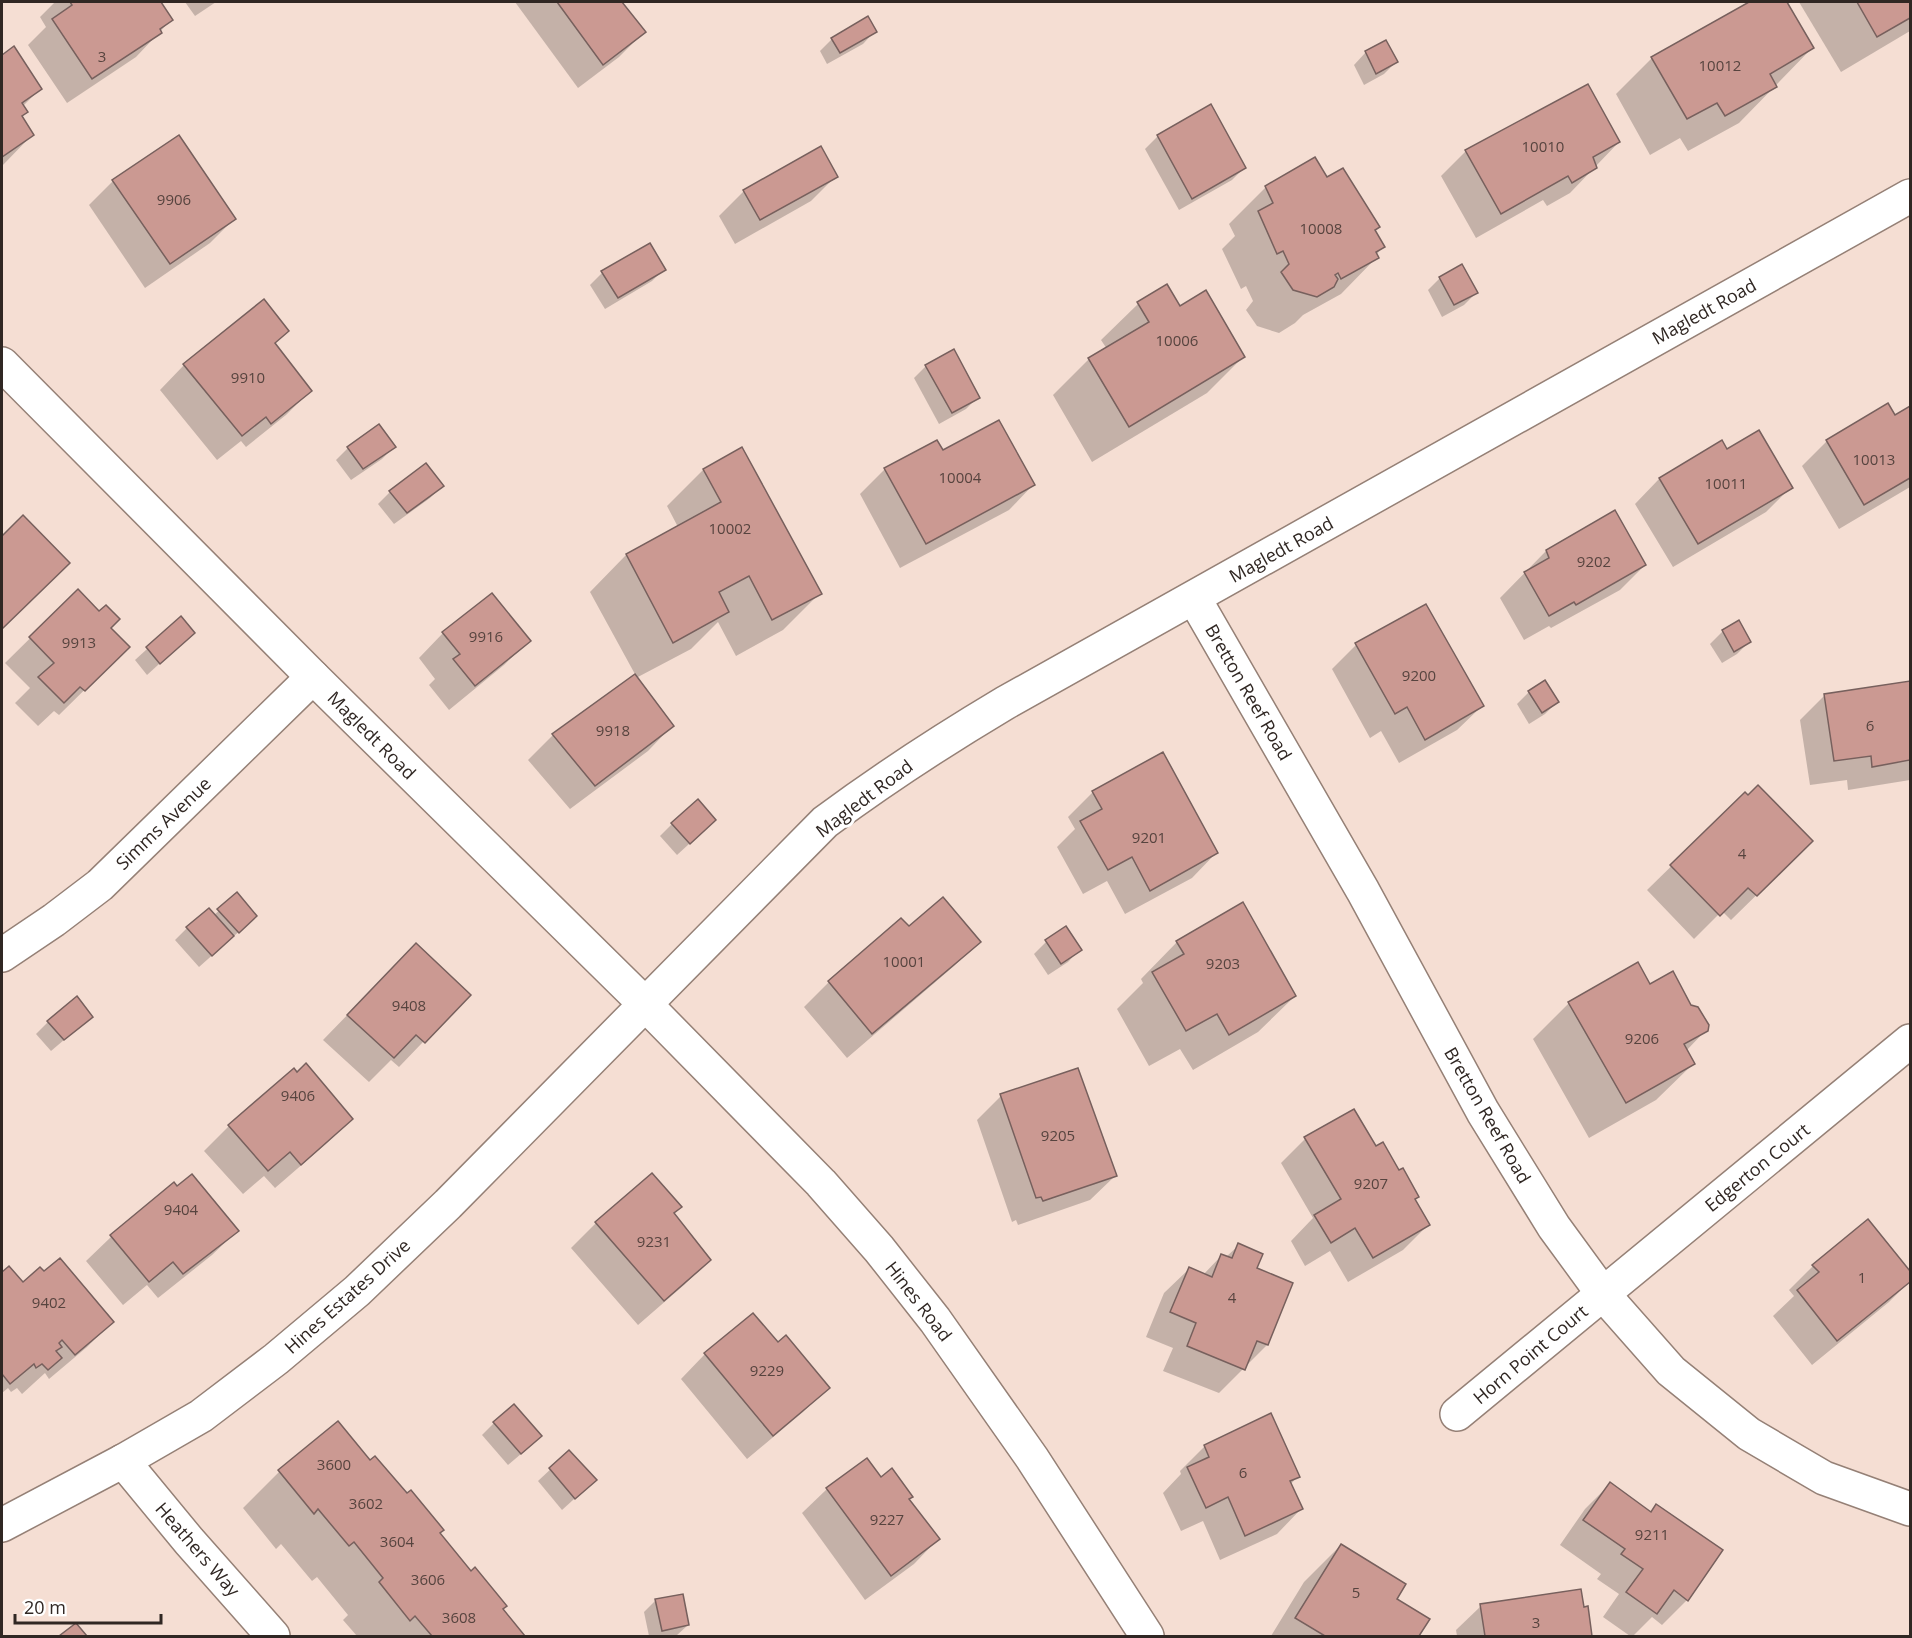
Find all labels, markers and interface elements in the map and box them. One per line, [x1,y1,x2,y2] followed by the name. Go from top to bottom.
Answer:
[98,46,106,66] house number: 3
[1699,55,1741,75] house number: 10012
[1522,136,1564,156] house number: 10010
[157,189,191,209] house number: 9906
[1300,218,1342,238] house number: 10008
[1648,272,1760,350] street label: Magledt Road
[1156,330,1198,350] house number: 10006
[231,367,265,387] house number: 9910
[1853,449,1895,469] house number: 10013
[939,467,982,487] house number: 10004
[1705,473,1747,493] house number: 10011
[1225,510,1337,588] street label: Magledt Road
[709,518,751,538] house number: 10002
[1577,551,1611,571] house number: 9202
[1200,620,1298,764] street label: Bretton Reef Road
[469,626,503,646] house number: 9916
[62,632,96,652] house number: 9913
[1402,665,1436,685] house number: 9200
[323,686,421,784] street label: Magledt Road
[1866,715,1874,735] house number: 6
[596,720,630,740] house number: 9918
[811,754,917,842] street label: Magledt Road
[110,771,216,875] street label: Simms Avenue
[1132,827,1166,847] house number: 9201
[1738,843,1747,863] house number: 4
[883,951,925,971] house number: 10001
[1206,953,1240,973] house number: 9203
[392,995,426,1015] house number: 9408
[1625,1028,1659,1048] house number: 9206
[1439,1043,1537,1187] street label: Bretton Reef Road
[281,1085,315,1105] house number: 9406
[1700,1117,1814,1217] street label: Edgerton Court
[1041,1125,1075,1145] house number: 9205
[1354,1173,1388,1193] house number: 9207
[164,1199,199,1219] house number: 9404
[637,1231,671,1251] house number: 9231
[279,1233,415,1359] street label: Hines Estates Drive
[880,1256,958,1346] street label: Hines Road
[1858,1267,1866,1287] house number: 1
[1228,1287,1237,1307] house number: 4
[32,1292,66,1312] house number: 9402
[1468,1299,1592,1409] street label: Horn Point Court
[750,1360,784,1380] house number: 9229
[317,1454,351,1474] house number: 3600
[1239,1462,1247,1482] house number: 6
[349,1493,383,1513] house number: 3602
[150,1497,246,1602] street label: Heathers Way
[870,1509,904,1529] house number: 9227
[1635,1524,1669,1544] house number: 9211
[380,1531,415,1551] house number: 3604
[411,1569,445,1589] house number: 3606
[1352,1582,1360,1602] house number: 5
[15,1587,160,1625] scale bar
[24,1595,66,1619] text: 20 m
[442,1607,476,1627] house number: 3608
[1532,1612,1540,1632] house number: 3

